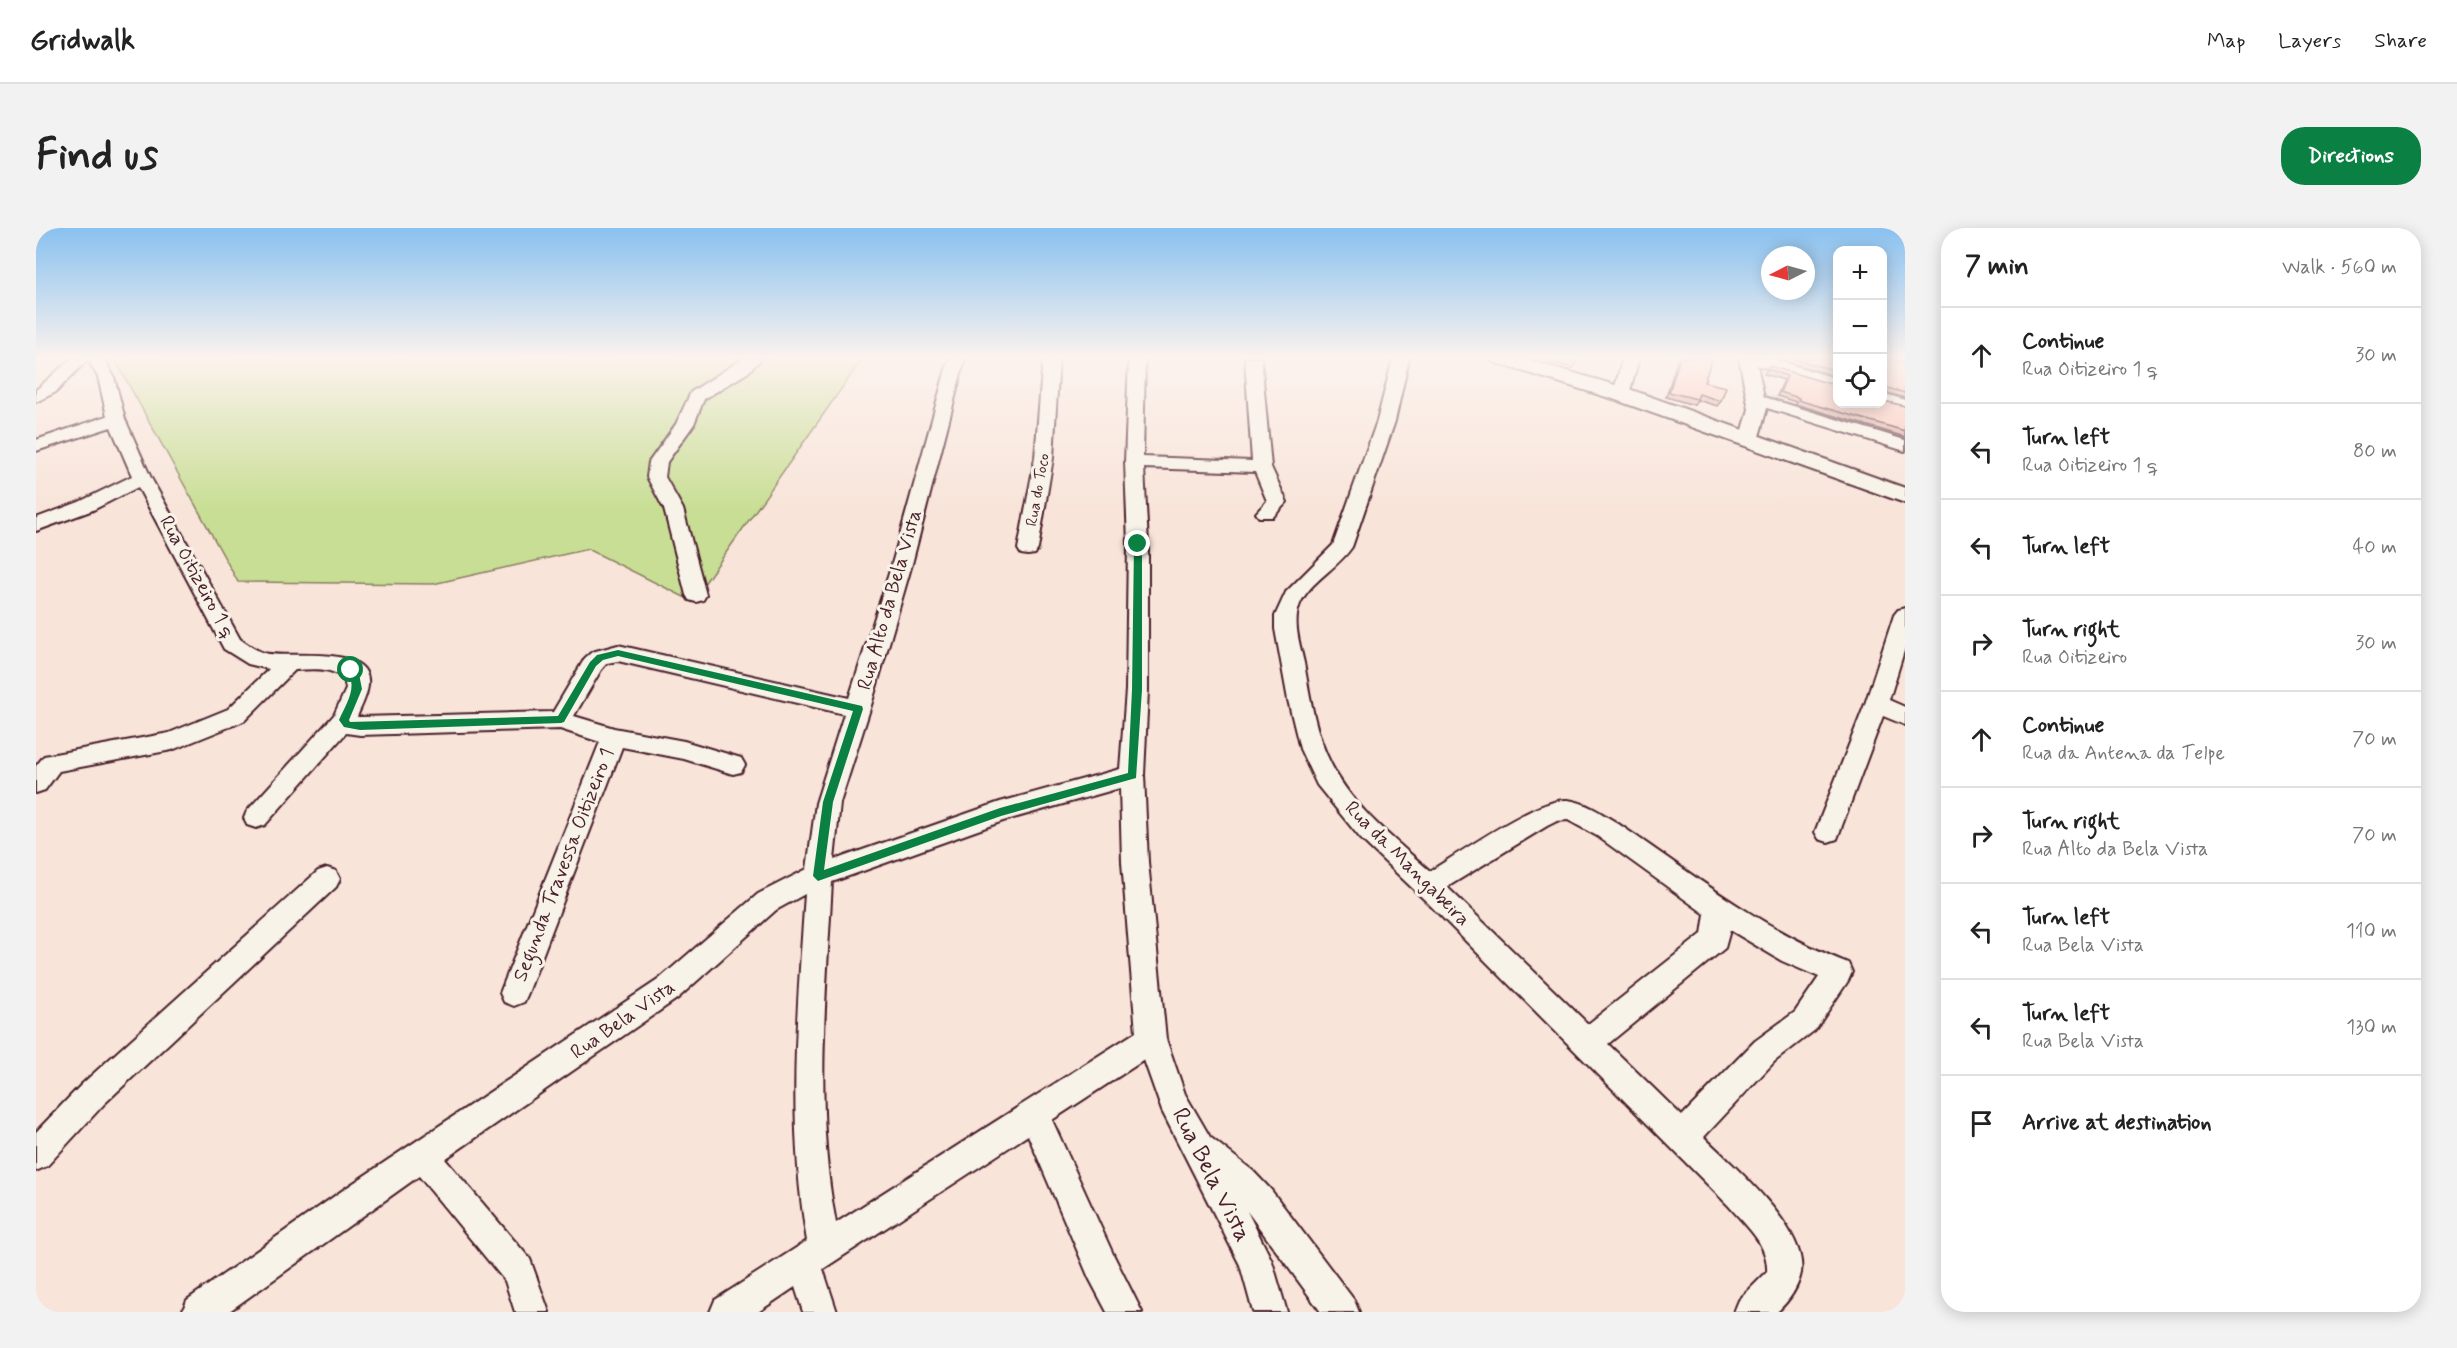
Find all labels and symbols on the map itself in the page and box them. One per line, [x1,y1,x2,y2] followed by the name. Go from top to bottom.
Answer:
[1761,246,1815,300] north arrow
[1021,452,1055,528] street label: Rua do Toco
[851,507,929,693] street label: Rua Alto da Bela Vista
[152,511,242,643] street label: Rua Oitizeiro 1 q
[1124,530,1150,556] route end
[337,656,363,682] route start
[507,744,623,986] street label: Segunda Travessa Oitizeiro 1
[1338,795,1476,933] street label: Rua da Mangabeira
[565,974,681,1066] street label: Rua Bela Vista
[1164,1103,1258,1247] street label: Rua Bela Vista

